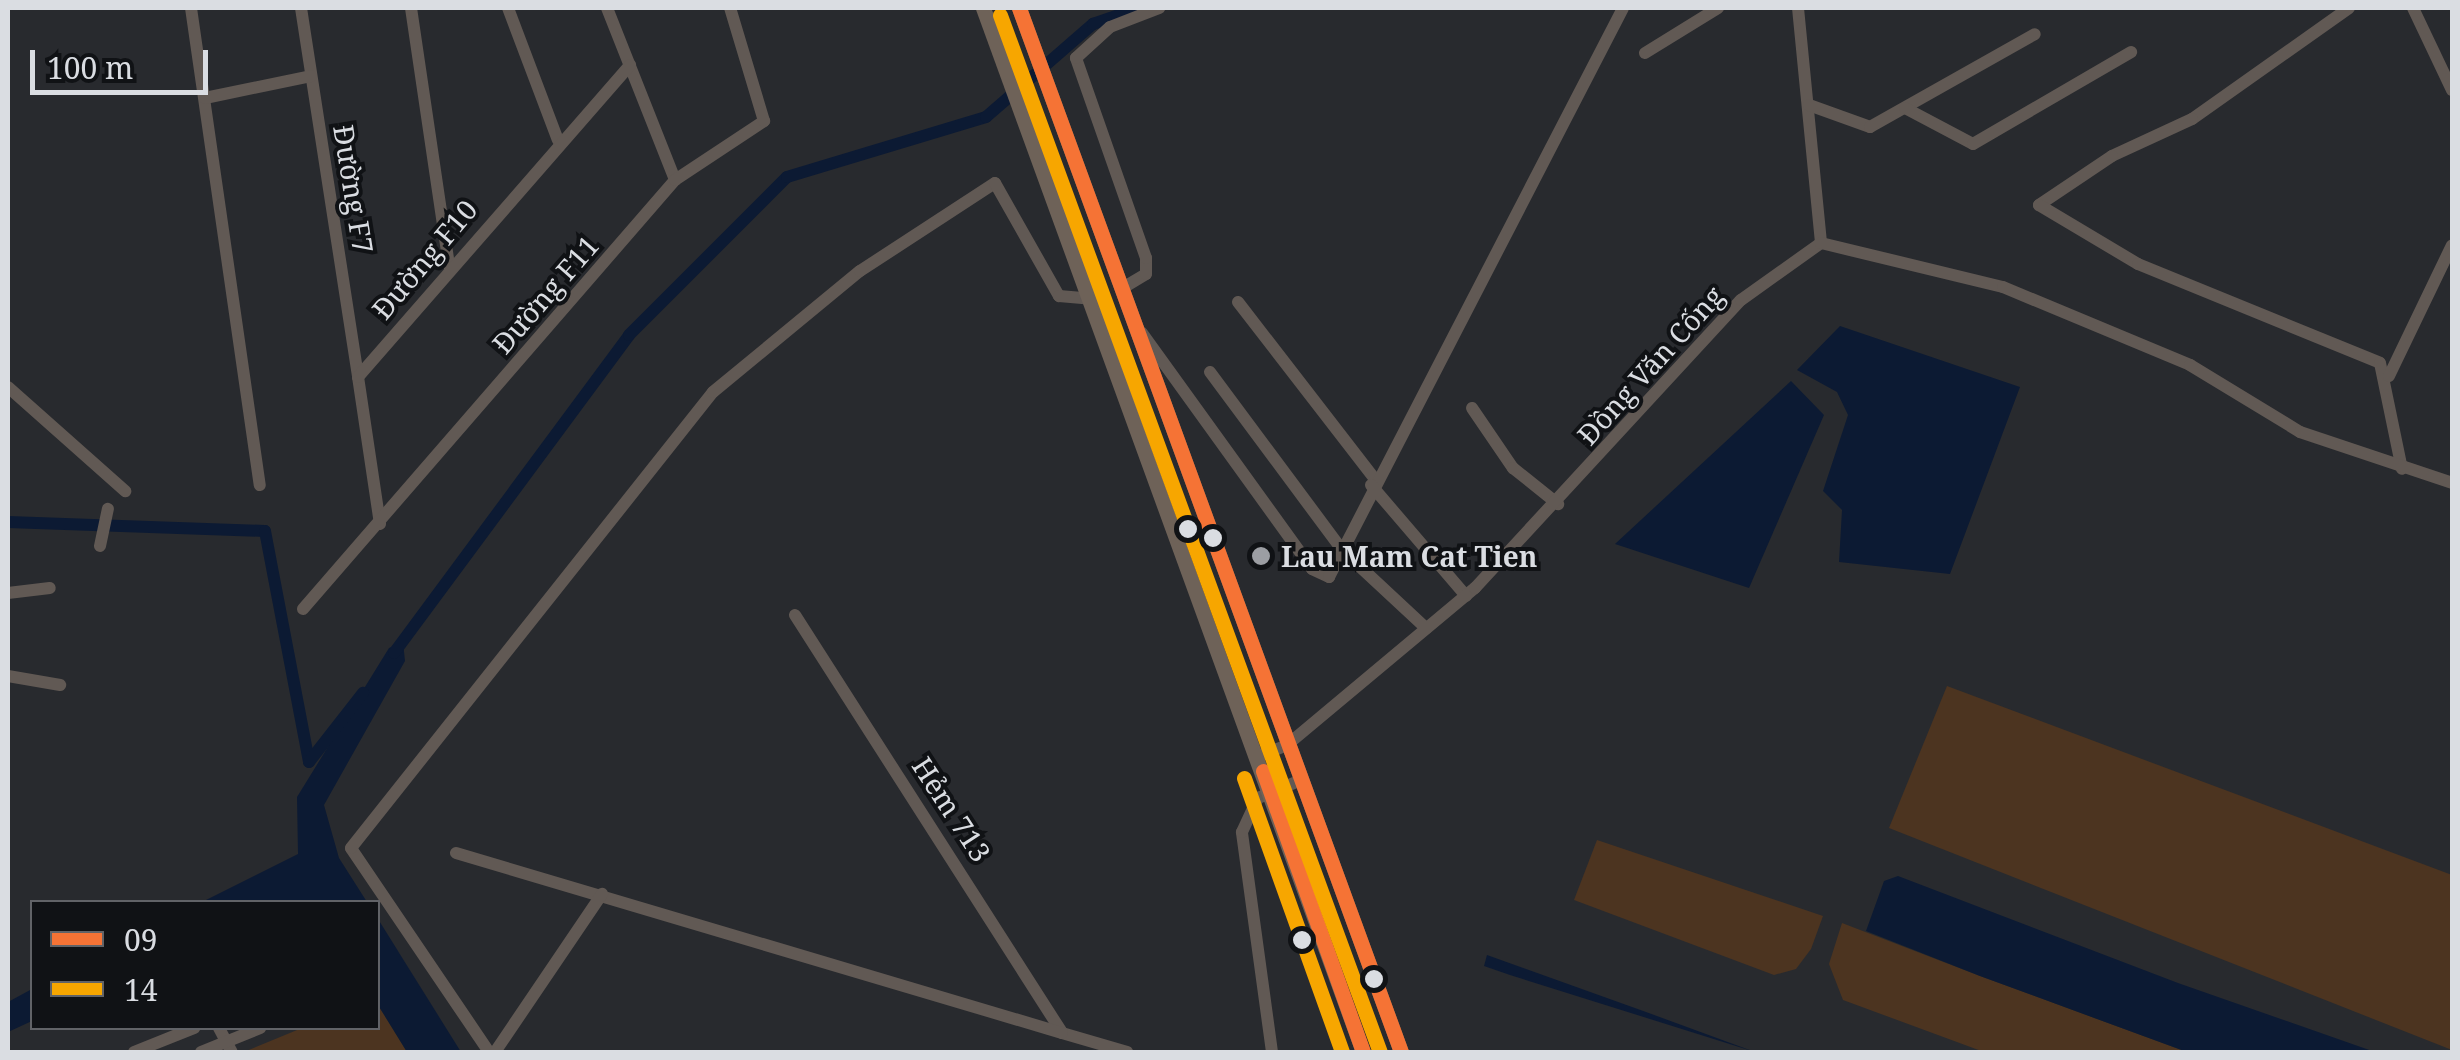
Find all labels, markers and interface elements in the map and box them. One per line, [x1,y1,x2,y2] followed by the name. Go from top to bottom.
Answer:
[35,30,212,92] scale bar
[47,47,133,88] text: 100 m
[327,122,381,256] street label: Đường F7
[365,193,483,325] street label: Đường F10
[485,228,605,360] street label: Đường F11
[1570,279,1730,451] street label: Đồng Văn Cống
[1178,519,1198,539] unlabelled marker
[1203,528,1223,548] unlabelled marker
[1281,539,1537,573] place label: Lau Mam Cat Tien
[1250,545,1272,567] marker: Lau Mam Cat Tien
[906,750,998,868] street label: Hẻm 713
[30,900,380,1030] legend
[124,919,158,960] text: 09
[1292,930,1312,950] unlabelled marker
[124,969,158,1010] text: 14
[1364,969,1384,989] unlabelled marker

